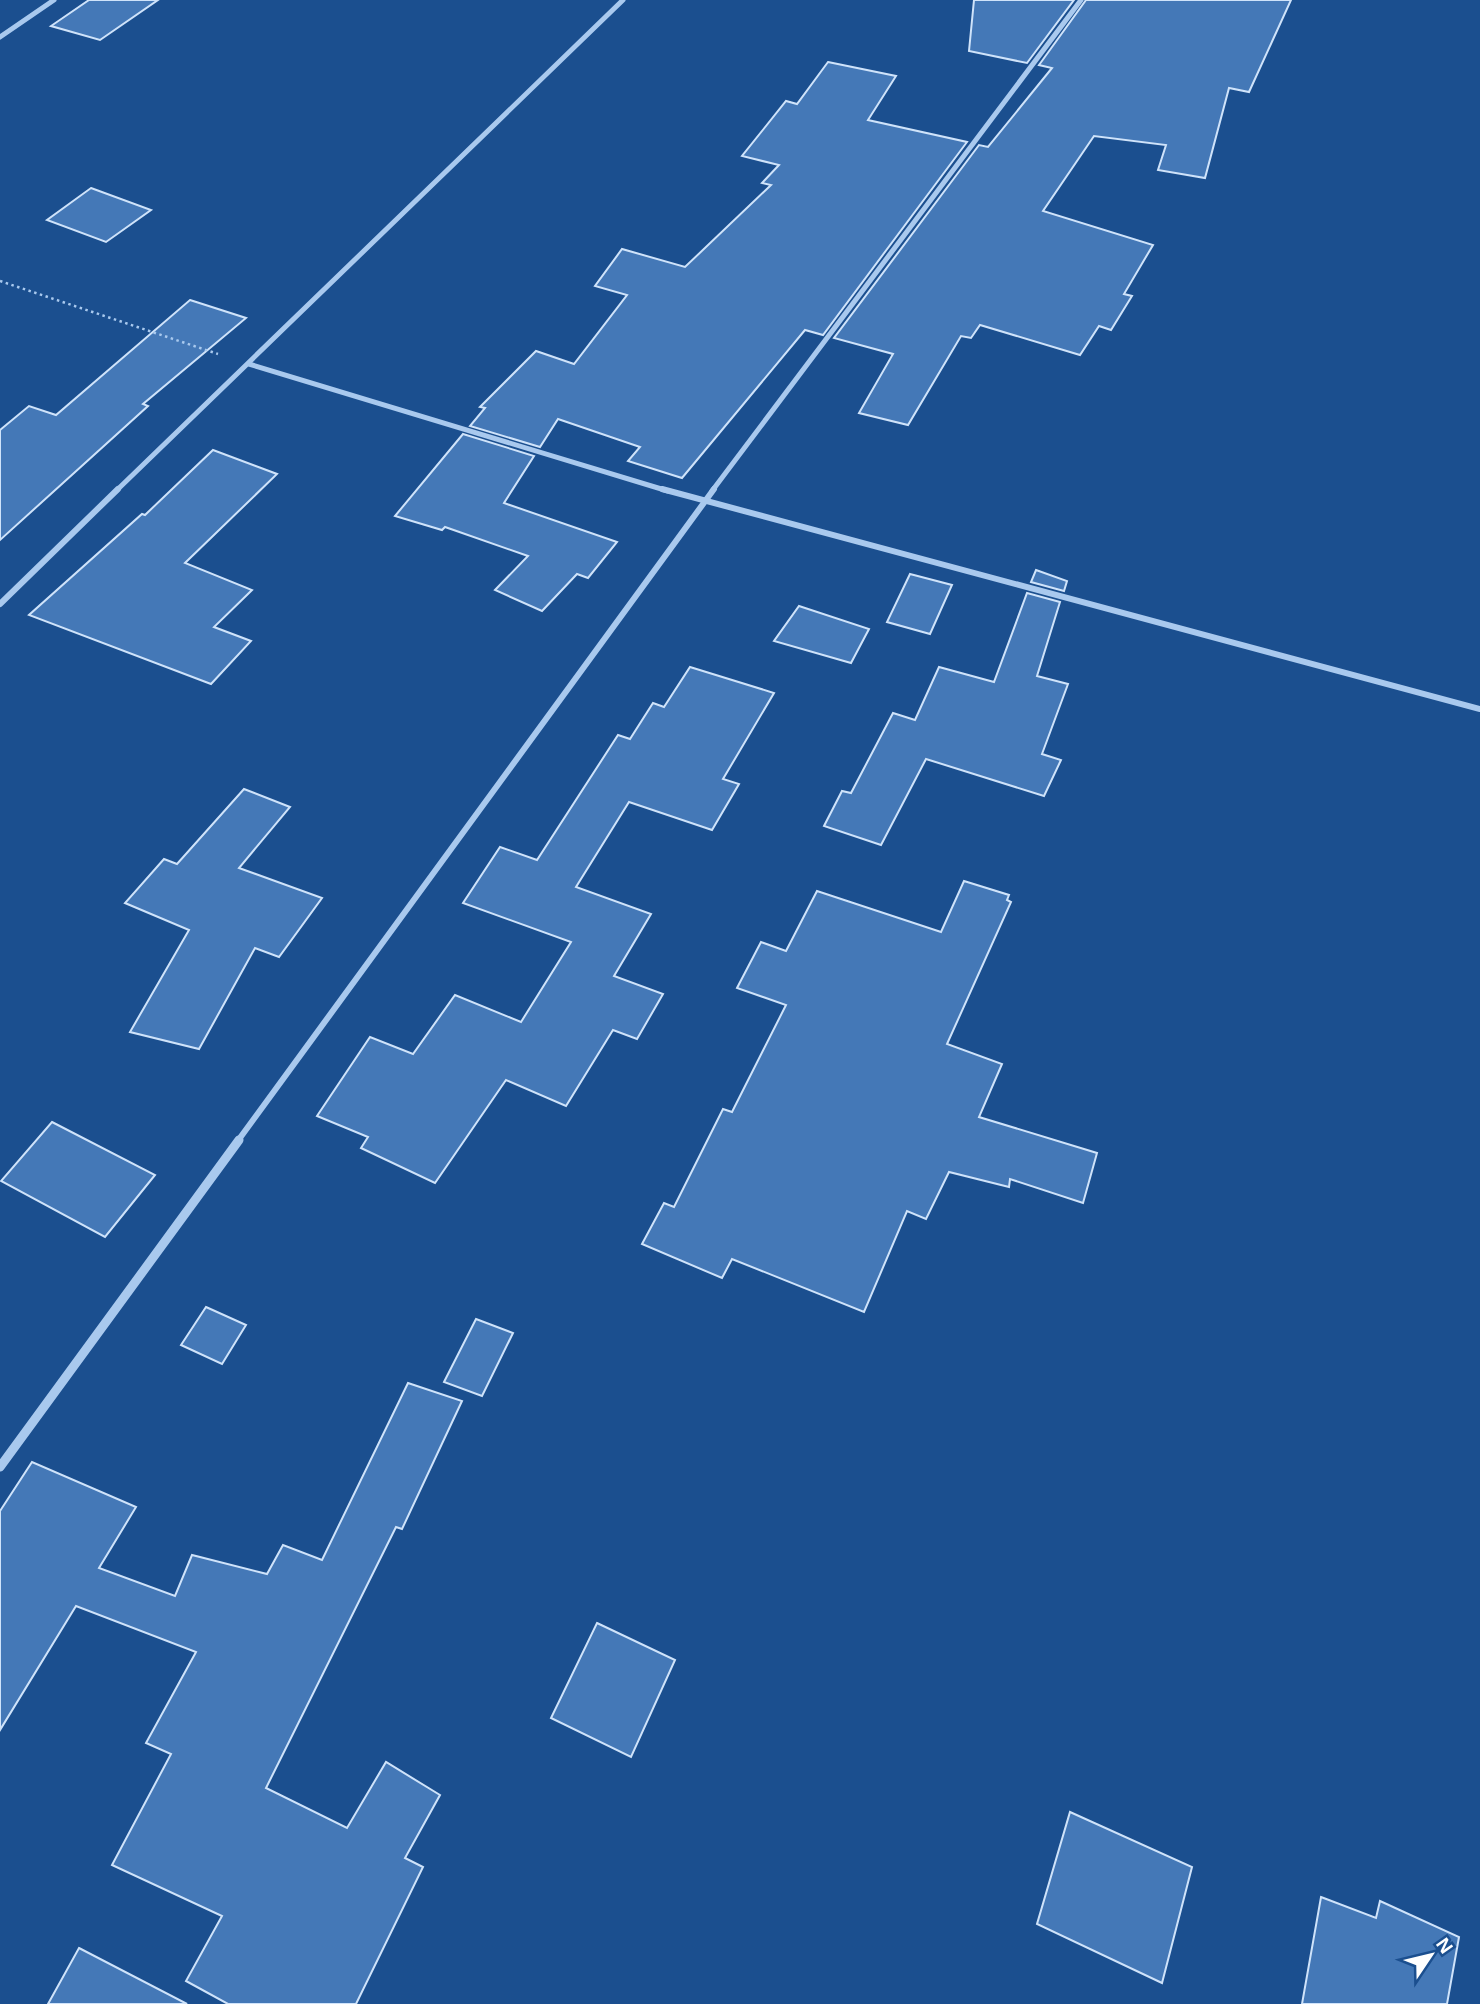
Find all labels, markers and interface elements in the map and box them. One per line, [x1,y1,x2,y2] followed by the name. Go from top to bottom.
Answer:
[1396,1920,1466,1990] north arrow
[1432,1934,1457,1957] text: N

